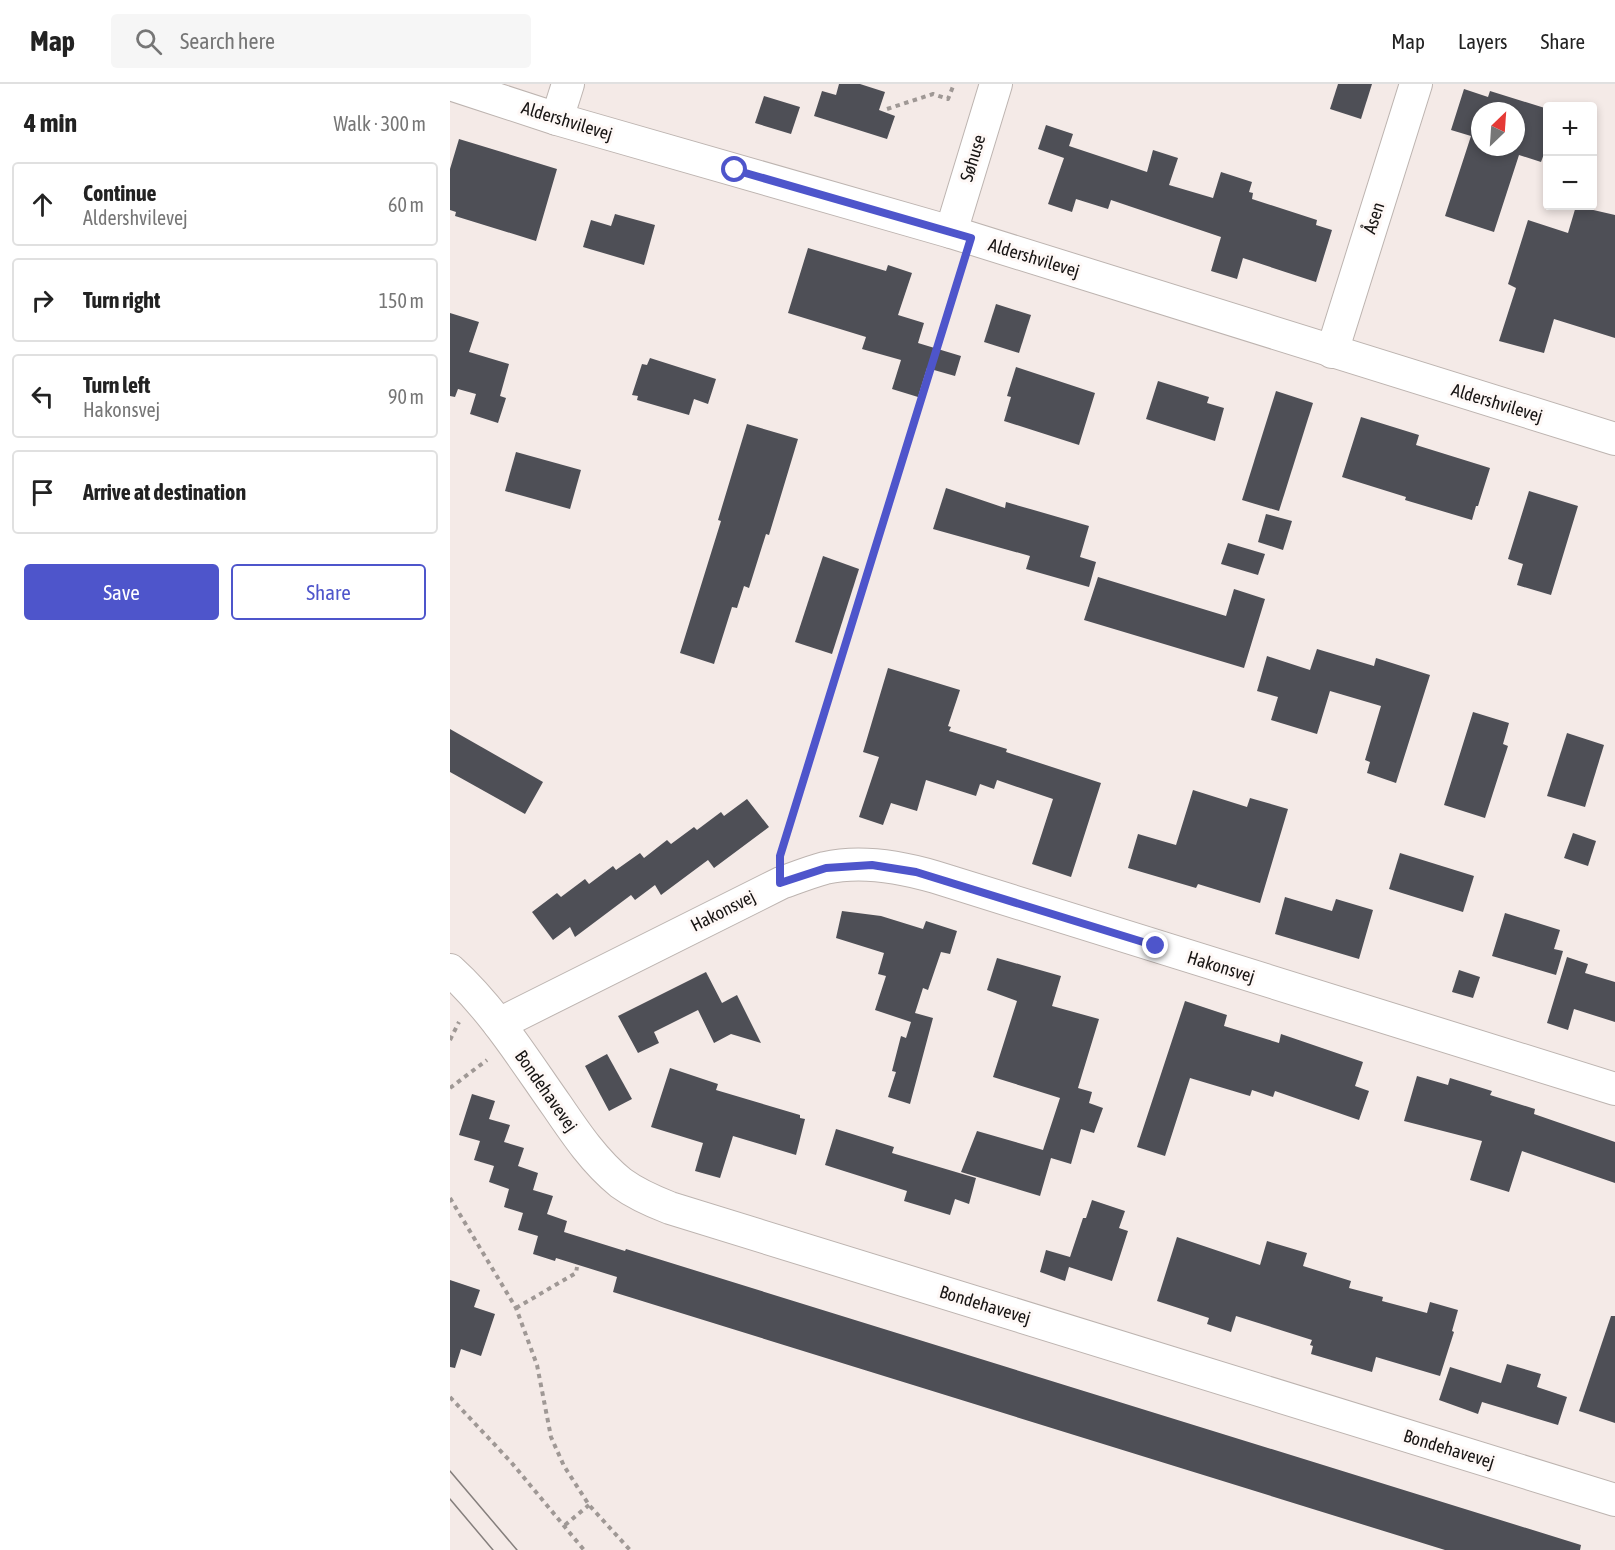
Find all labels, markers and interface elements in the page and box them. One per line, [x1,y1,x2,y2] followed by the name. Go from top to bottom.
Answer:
[111,14,531,68] search box
[30,25,75,57] text: Map
[132,25,165,58] icon: search
[180,28,275,54] text: Search here
[1391,29,1425,53] text: Map
[1458,29,1508,53] text: Layers
[1541,29,1585,53] text: Share
[519,97,615,144] street label: Aldershvilevej
[1471,102,1525,156] north arrow
[1543,102,1597,210] map controls
[1543,102,1597,156] button: +
[24,108,77,138] text: 4 min
[334,112,426,135] text: Walk · 300 m
[955,132,990,184] street label: Søhuse
[721,156,747,182] route start
[1543,156,1597,210] button: −
[83,180,157,206] text: Continue
[26,188,59,221] icon: ahead
[388,193,424,216] text: 60 m
[1359,199,1388,236] street label: Åsen
[83,206,188,229] text: Aldershvilevej
[986,234,1082,281] street label: Aldershvilevej
[26,284,59,317] icon: right
[83,287,160,313] text: Turn right
[379,289,424,312] text: 150 m
[83,372,150,398] text: Turn left
[1449,379,1545,426] street label: Aldershvilevej
[26,380,59,413] icon: left
[388,385,424,408] text: 90 m
[83,398,160,421] text: Hakonsvej
[26,476,59,509] icon: arrive
[83,479,246,505] text: Arrive at destination
[24,564,219,620] button: Save
[231,564,426,620] button: Share
[687,885,758,936] street label: Hakonsvej
[1142,932,1168,958] route end
[1185,946,1257,987] street label: Hakonsvej
[511,1046,582,1135] street label: Bondehavevej
[937,1281,1033,1328] street label: Bondehavevej
[1401,1425,1497,1472] street label: Bondehavevej

